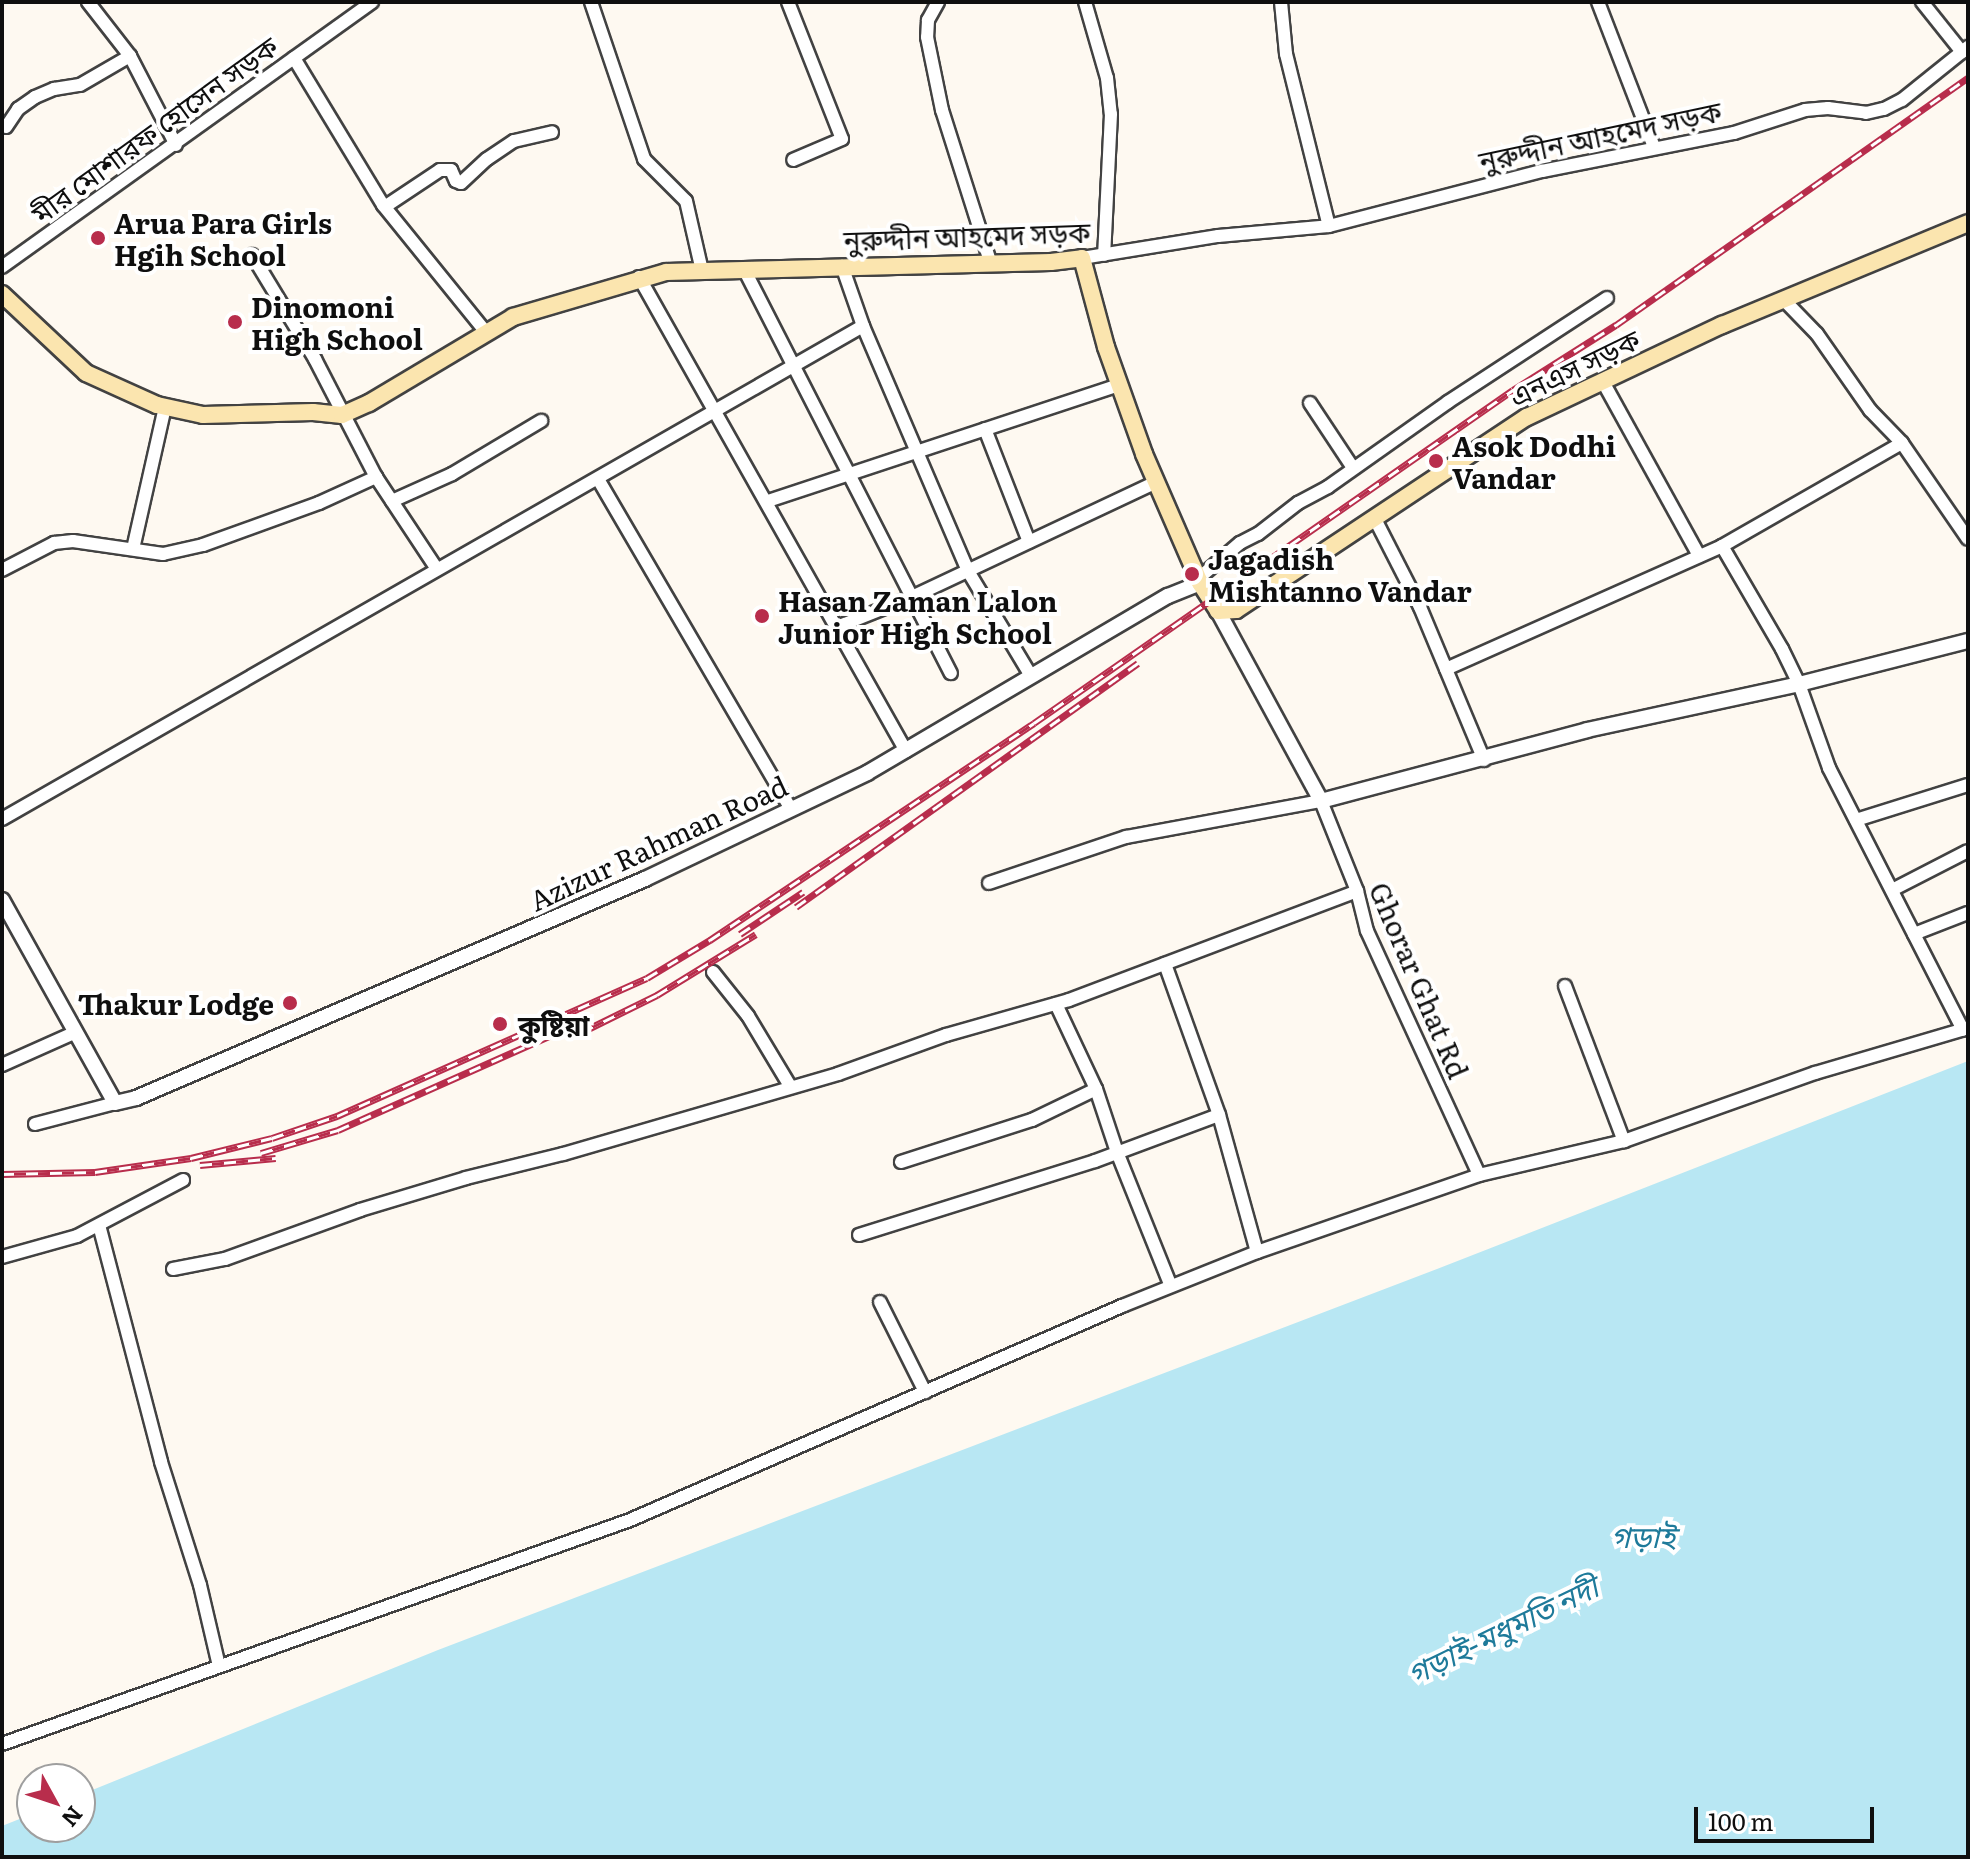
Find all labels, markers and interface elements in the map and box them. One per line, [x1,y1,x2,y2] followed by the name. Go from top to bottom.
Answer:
[24,28,284,230] street label: মীর মোশারফ হোসেন সড়ক
[1476,93,1724,177] street label: নুরুদ্দীন আহমেদ সড়ক
[114,205,332,271] place label: Arua Para Girls Hgih School
[843,214,1091,256] street label: নুরুদ্দীন আহমেদ সড়ক
[89,229,107,247] marker: Arua Para Girls Hgih School
[251,289,423,355] place label: Dinomoni High School
[226,313,244,331] marker: Dinomoni High School
[1503,321,1645,413] street label: এনএস সড়ক
[1452,428,1616,494] place label: Asok Dodhi Vandar
[1427,452,1445,470] marker: Asok Dodhi Vandar
[1208,541,1472,607] place label: Jagadish Mishtanno Vandar
[1183,565,1201,583] marker: Jagadish Mishtanno Vandar
[778,583,1057,649] place label: Hasan Zaman Lalon Junior High School
[753,607,771,625] marker: Hasan Zaman Lalon Junior High School
[524,767,792,917] street label: Azizur Rahman Road
[1364,877,1476,1083] street label: Ghorar Ghat Rd
[78,986,274,1020] place label: Thakur Lodge
[281,994,299,1012] marker: Thakur Lodge
[518,1007,589,1041] place label: কুষ্টিয়া
[489,1013,511,1035] marker: কুষ্টিয়া
[1611,1517,1675,1553] water label: গড়াই
[1401,1567,1603,1691] water label: গড়াই-মধুমতি নদী
[16,1763,96,1843] north arrow
[1698,1791,1878,1841] scale bar
[55,1800,92,1835] text: N
[1708,1803,1774,1838] text: 100 m

